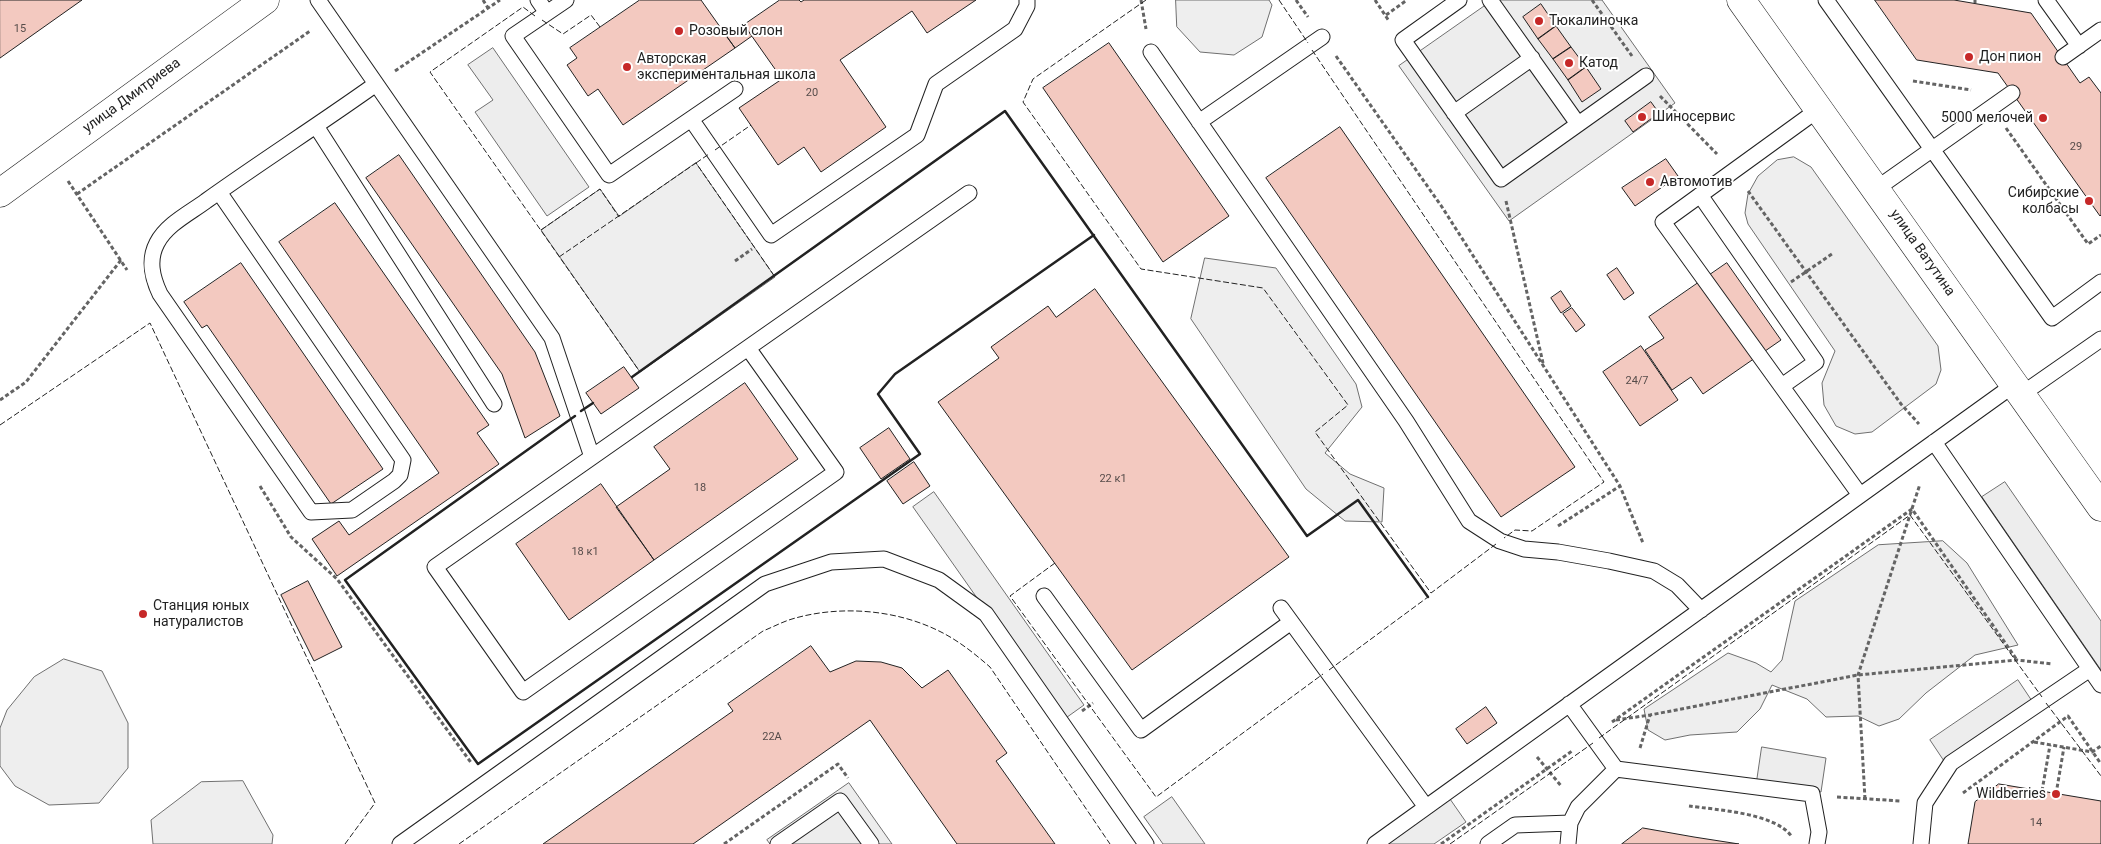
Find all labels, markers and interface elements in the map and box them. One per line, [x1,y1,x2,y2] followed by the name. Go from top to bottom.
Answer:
[1549,13,1638,29] place label: Тюкалиночка
[1533,15,1545,27] marker: Тюкалиночка
[14,22,26,36] house number: 15
[689,23,783,39] place label: Розовый слон
[673,25,685,37] marker: Розовый слон
[1979,49,2041,65] place label: Дон пион
[637,51,816,84] place label: Авторская экспериментальная школа
[1963,51,1975,63] marker: Дон пион
[80,55,184,137] street label: улица Дмитриева
[1579,55,1618,71] place label: Катод
[1563,57,1575,69] marker: Катод
[621,61,633,73] marker: Авторская экспериментальная школа
[806,86,818,100] house number: 20
[1652,109,1735,125] place label: Шиносервис
[1941,110,2033,126] place label: 5000 мелочей
[1636,111,1648,123] marker: Шиносервис
[2037,112,2049,124] marker: 5000 мелочей
[2070,140,2082,154] house number: 29
[1660,174,1733,190] place label: Автомотив
[1644,176,1656,188] marker: Автомотив
[2008,185,2079,218] place label: Сибирские колбасы
[2083,195,2095,207] marker: Сибирские колбасы
[1886,206,1958,300] street label: улица Ватутина
[1625,374,1649,388] house number: 24/7
[1099,472,1127,486] house number: 22 к1
[694,481,706,495] house number: 18
[571,545,599,559] house number: 18 к1
[153,598,249,630] place label: Станция юных натуралистов
[137,608,149,620] marker: Станция юных натуралистов
[762,730,782,744] house number: 22А
[1976,786,2046,802] place label: Wildberries
[2050,788,2062,800] marker: Wildberries
[2030,816,2042,830] house number: 14

